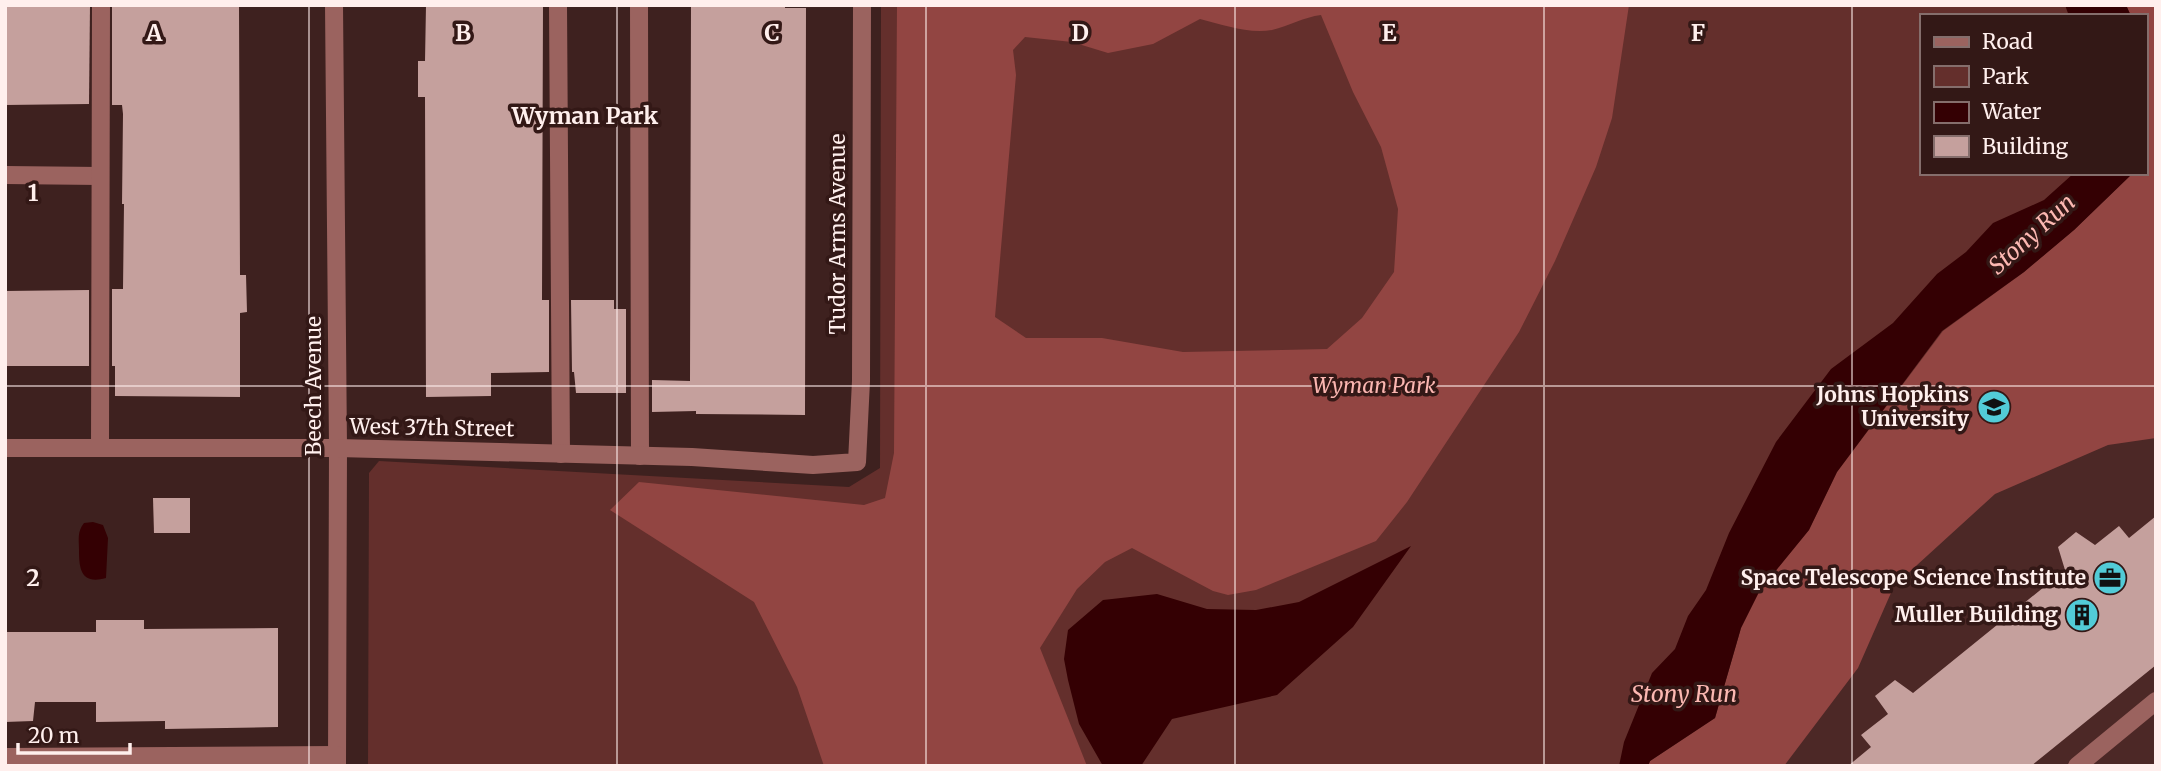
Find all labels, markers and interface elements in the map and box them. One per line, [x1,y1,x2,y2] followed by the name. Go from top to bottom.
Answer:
[1920,14,2147,175] legend
[145,18,163,47] text: A
[455,18,471,47] text: B
[764,18,780,47] text: C
[1071,18,1089,47] text: D
[1381,18,1397,47] text: E
[1691,18,1705,47] text: F
[1982,28,2033,55] text: Road
[1982,63,2029,90] text: Park
[1981,98,2041,125] text: Water
[511,101,658,130] district label: Wyman Park
[824,133,851,335] street label: Tudor Arms Avenue
[1982,133,2069,160] text: Building
[28,178,39,207] text: 1
[1982,187,2081,280] water label: Stony Run
[300,316,327,456] street label: Beech Avenue
[1312,372,1436,399] park label: Wyman Park
[1815,381,1970,432] place label: Johns Hopkins University
[1975,388,2013,426] school or university icon: Johns Hopkins University
[349,413,514,442] street label: West 37th Street
[2091,559,2129,597] office icon: Space Telescope Science Institute
[26,563,40,592] text: 2
[1741,564,2086,591] place label: Space Telescope Science Institute
[2063,596,2101,634] building icon: Muller Building
[1895,601,2058,628] place label: Muller Building
[1631,679,1737,708] water label: Stony Run
[18,712,130,756] scale bar
[28,722,80,749] text: 20 m

